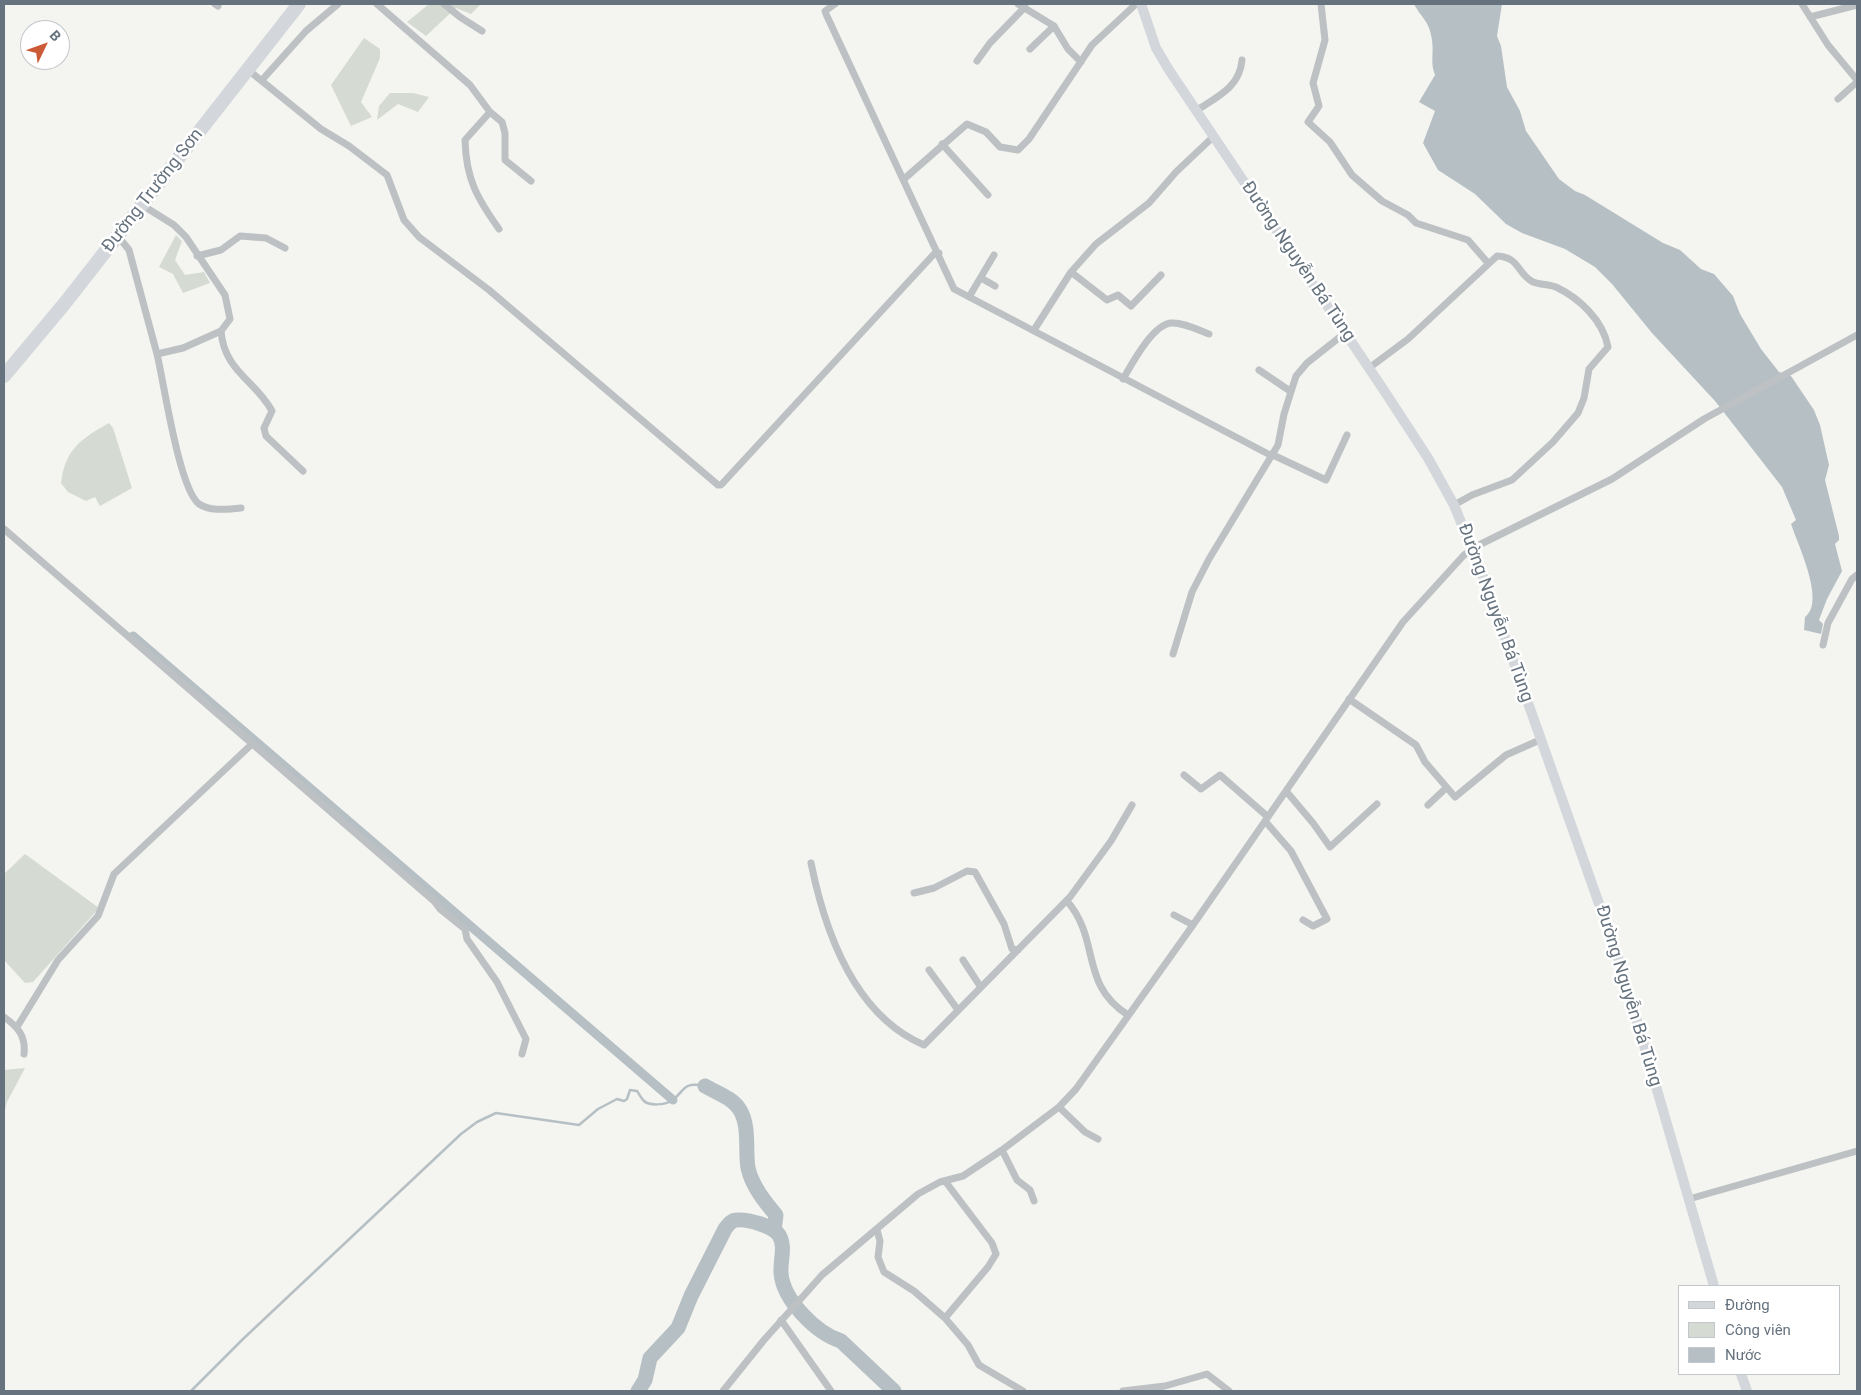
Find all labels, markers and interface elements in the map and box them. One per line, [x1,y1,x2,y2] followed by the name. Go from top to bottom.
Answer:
[20,20,70,70] north arrow
[46,27,64,44] text: B
[98,125,208,257] street label: Đường Trường Sơn
[1236,178,1360,346] street label: Đường Nguyễn Bá Tùng
[1453,521,1537,705] street label: Đường Nguyễn Bá Tùng
[1590,903,1666,1089] street label: Đường Nguyễn Bá Tùng
[1678,1285,1841,1375] legend
[1725,1296,1770,1314] text: Đường
[1725,1321,1791,1339] text: Công viên
[1725,1346,1761,1364] text: Nước

